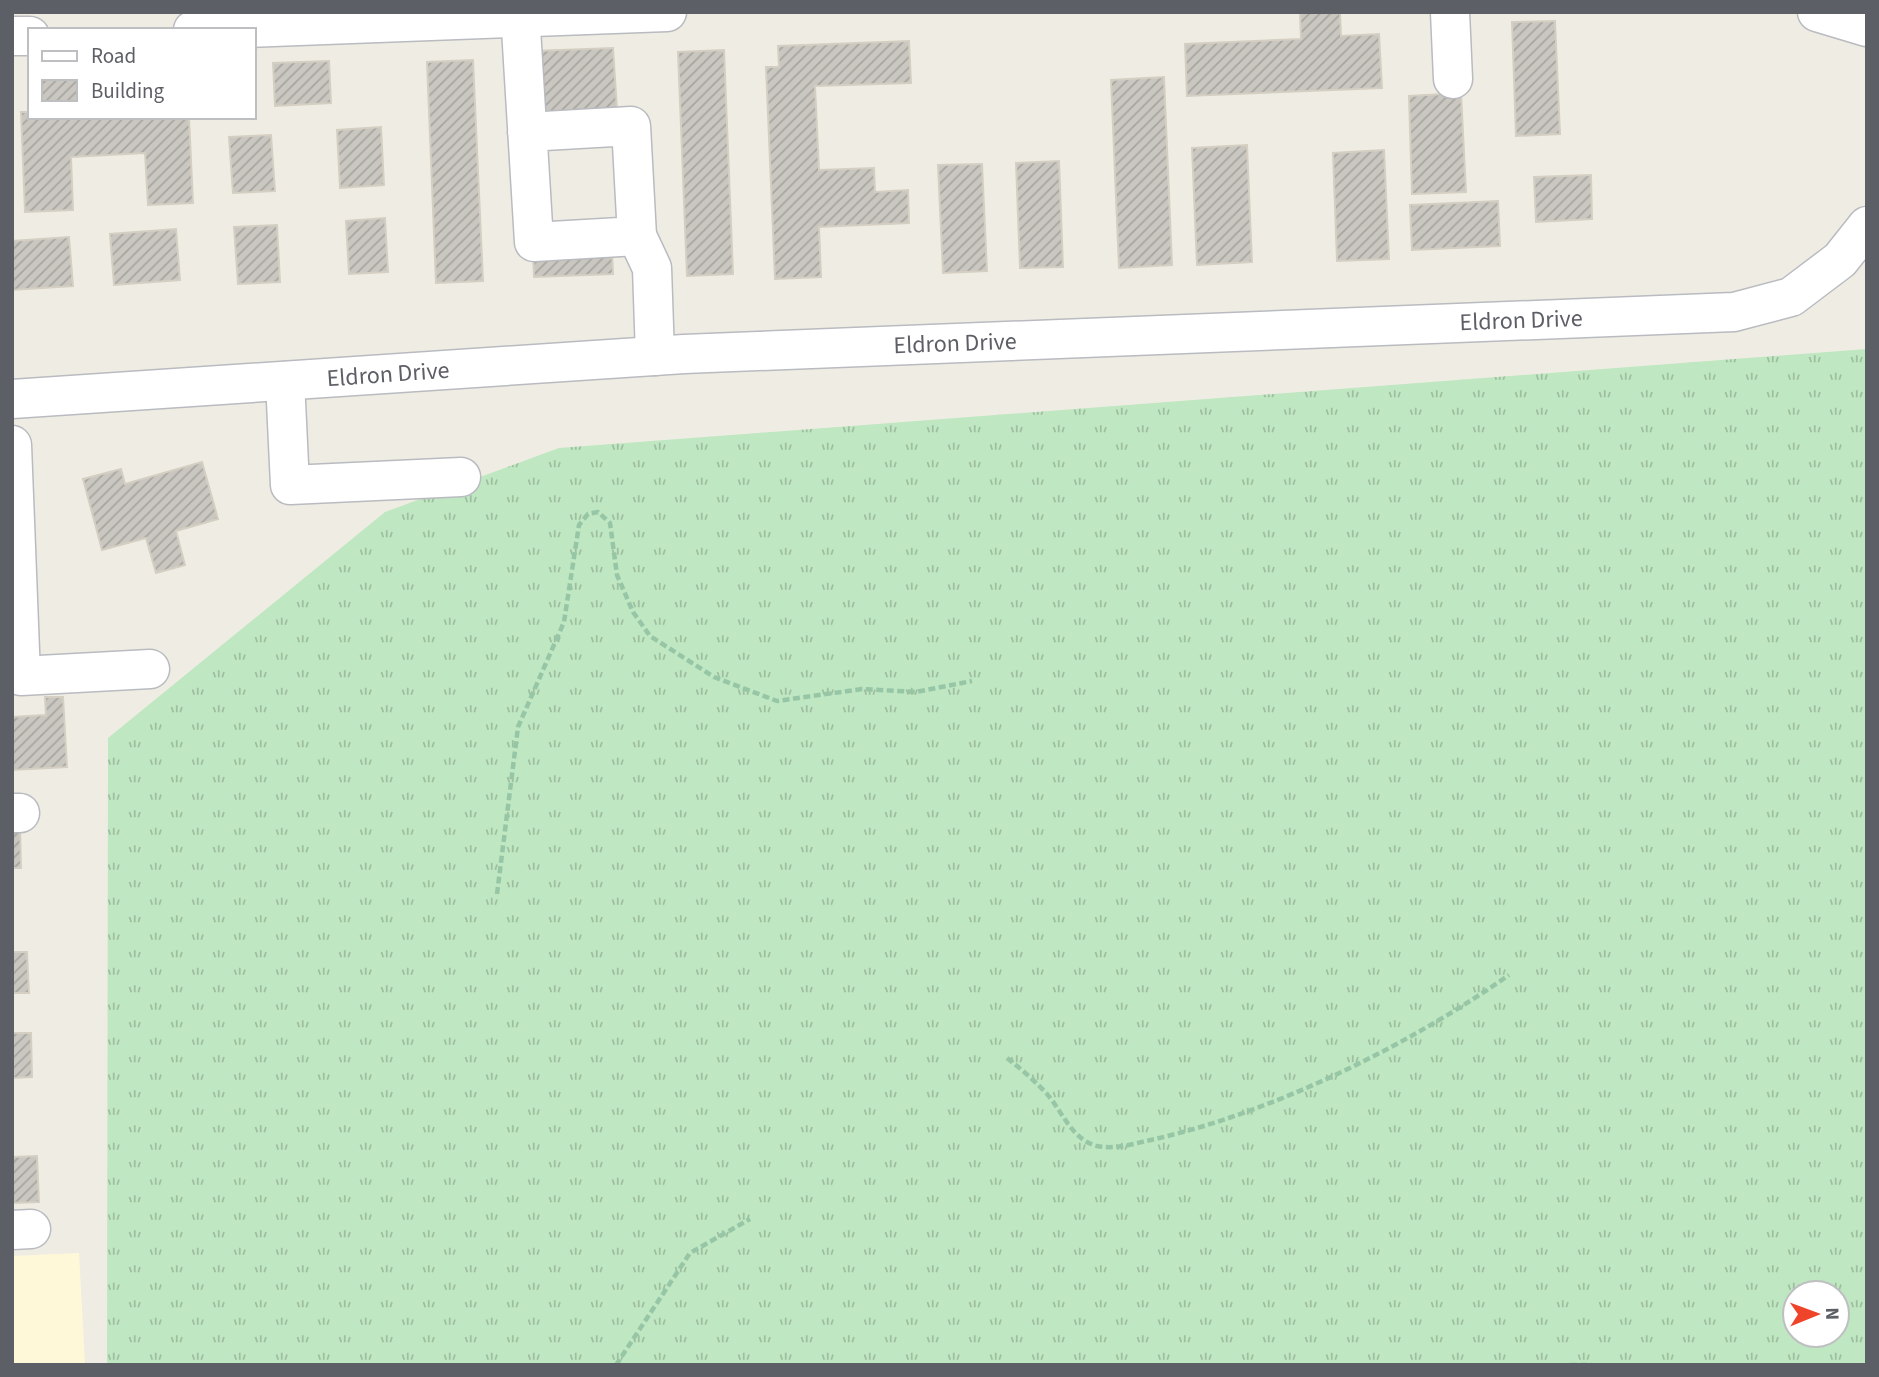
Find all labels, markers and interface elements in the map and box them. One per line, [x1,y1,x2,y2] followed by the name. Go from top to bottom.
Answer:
[28,28,256,119] legend
[91,41,136,71] text: Road
[91,76,165,106] text: Building
[1459,301,1583,340] street label: Eldron Drive
[893,324,1017,363] street label: Eldron Drive
[325,353,451,396] street label: Eldron Drive
[1781,1279,1851,1349] north arrow
[1818,1307,1845,1320] text: N

